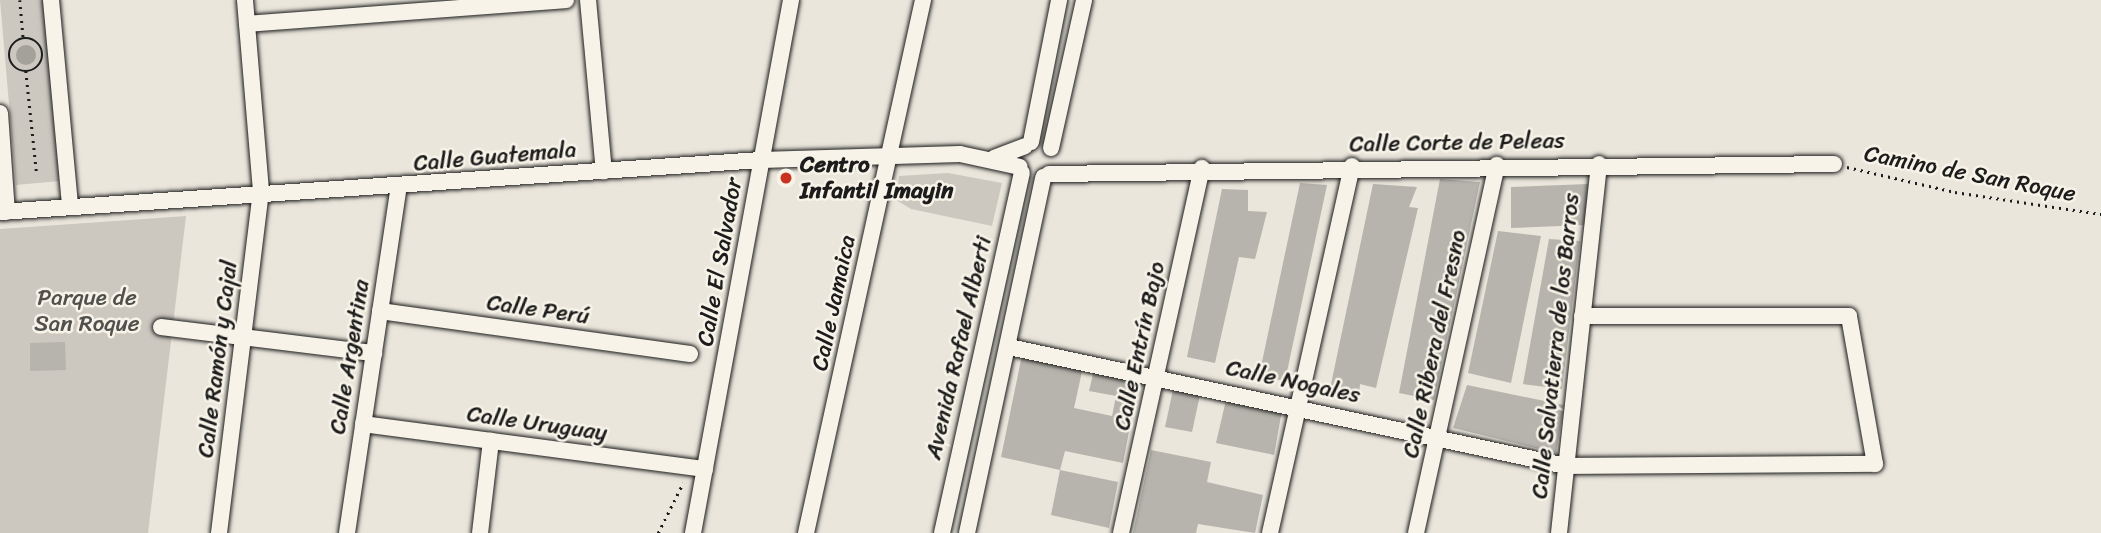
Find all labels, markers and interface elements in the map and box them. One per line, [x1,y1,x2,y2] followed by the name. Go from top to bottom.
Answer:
[1349,127,1565,159] street label: Calle Corte de Peleas
[412,136,578,178] street label: Calle Guatemala
[1862,140,2078,208] street label: Camino de San Roque
[800,151,954,205] place label: Centro Infantil Imayin
[778,170,794,186] marker: Centro Infantil Imayin
[692,176,748,348] street label: Calle El Salvador
[1526,192,1586,500] street label: Calle Salvatierra de los Barros
[1397,227,1473,461] street label: Calle Ribera del Fresno
[806,233,862,373] street label: Calle Jamaica
[920,234,998,462] street label: Avenida Rafael Alberti
[192,258,244,460] street label: Calle Ramón y Cajal
[1109,259,1171,433] street label: Calle Entrín Bajo
[324,277,376,437] street label: Calle Argentina
[35,284,139,338] park label: Parque de San Roque
[484,289,592,331] street label: Calle Perú
[1224,355,1362,409] street label: Calle Nogales
[465,401,609,447] street label: Calle Uruguay

